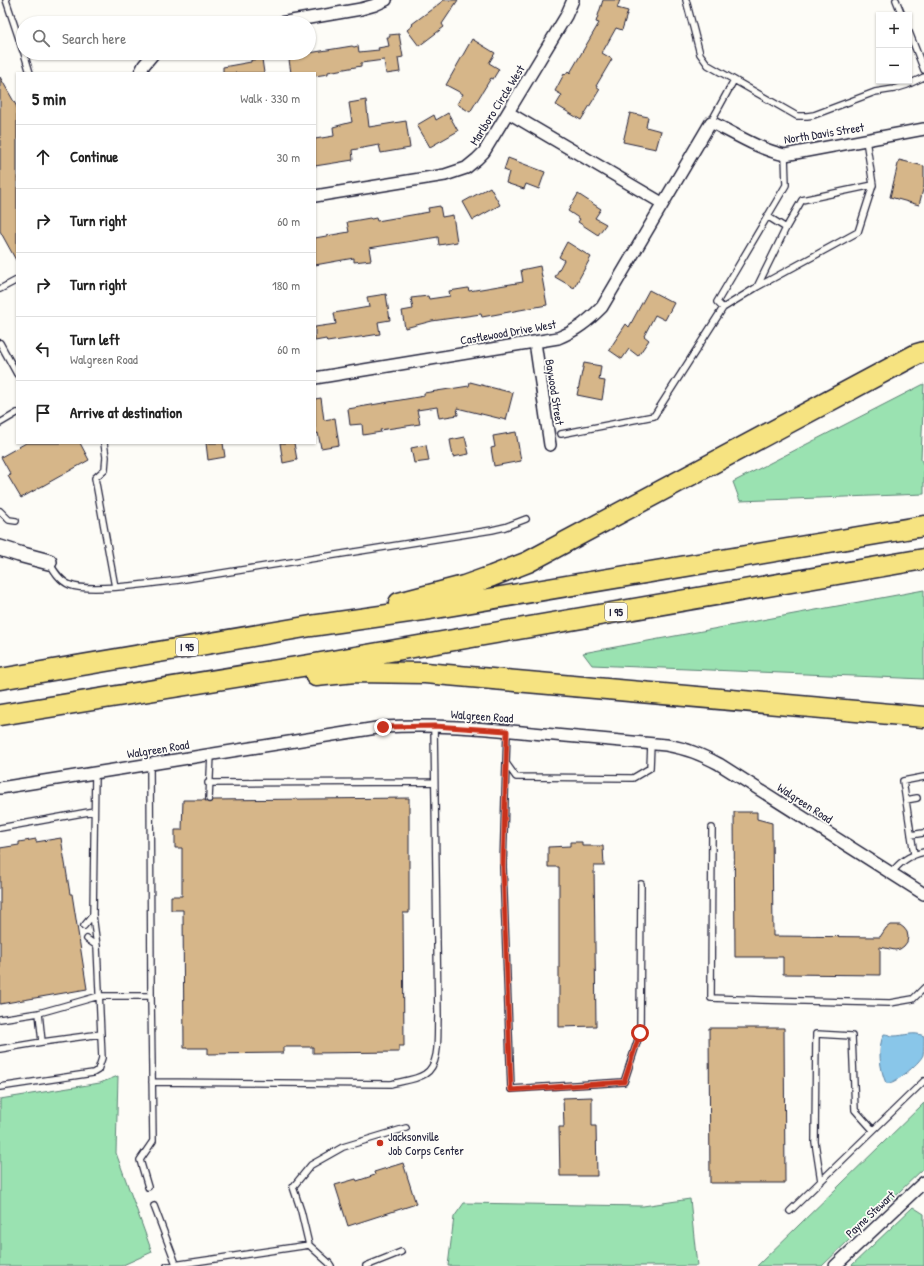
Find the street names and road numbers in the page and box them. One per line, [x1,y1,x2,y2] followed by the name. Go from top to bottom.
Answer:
[465,61,529,148] street label: Marlboro Circle West
[783,118,866,148] street label: North Davis Street
[459,315,558,349] street label: Castlewood Drive West
[541,358,569,427] street label: Baywood Street
[605,603,627,621] road number: I 95
[176,638,198,656] road number: I 95
[450,705,514,727] street label: Walgreen Road
[126,736,191,762] street label: Walgreen Road
[774,779,836,827] street label: Walgreen Road
[842,1186,899,1241] street label: Payne Stewart

